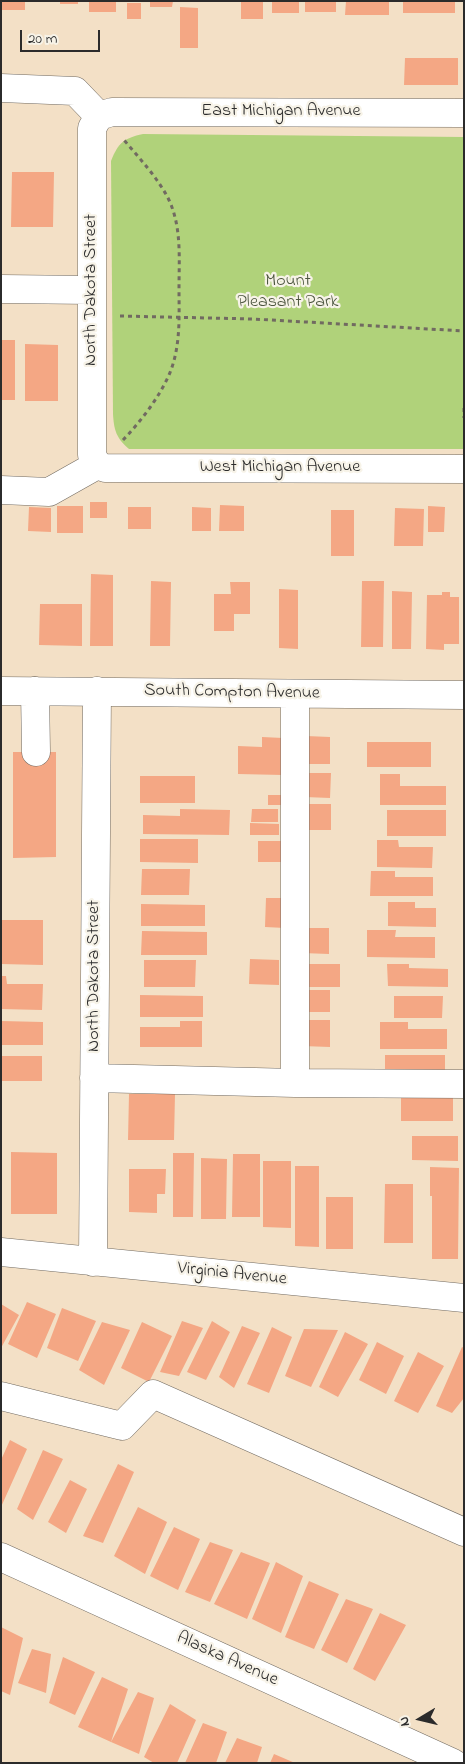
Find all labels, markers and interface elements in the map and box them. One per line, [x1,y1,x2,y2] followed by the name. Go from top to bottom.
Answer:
[22,20,102,52] scale bar
[28,28,57,50] text: 20 m
[201,101,361,123] street label: East Michigan Avenue
[81,214,103,366] street label: North Dakota Street
[238,271,338,314] park label: Mount Pleasant Park
[200,457,360,479] street label: West Michigan Avenue
[144,681,320,705] street label: South Compton Avenue
[84,900,106,1052] street label: North Dakota Street
[176,1259,288,1291] street label: Virginia Avenue
[173,1628,281,1692] street label: Alaska Avenue
[395,1694,445,1744] north arrow
[394,1715,416,1728] text: N

